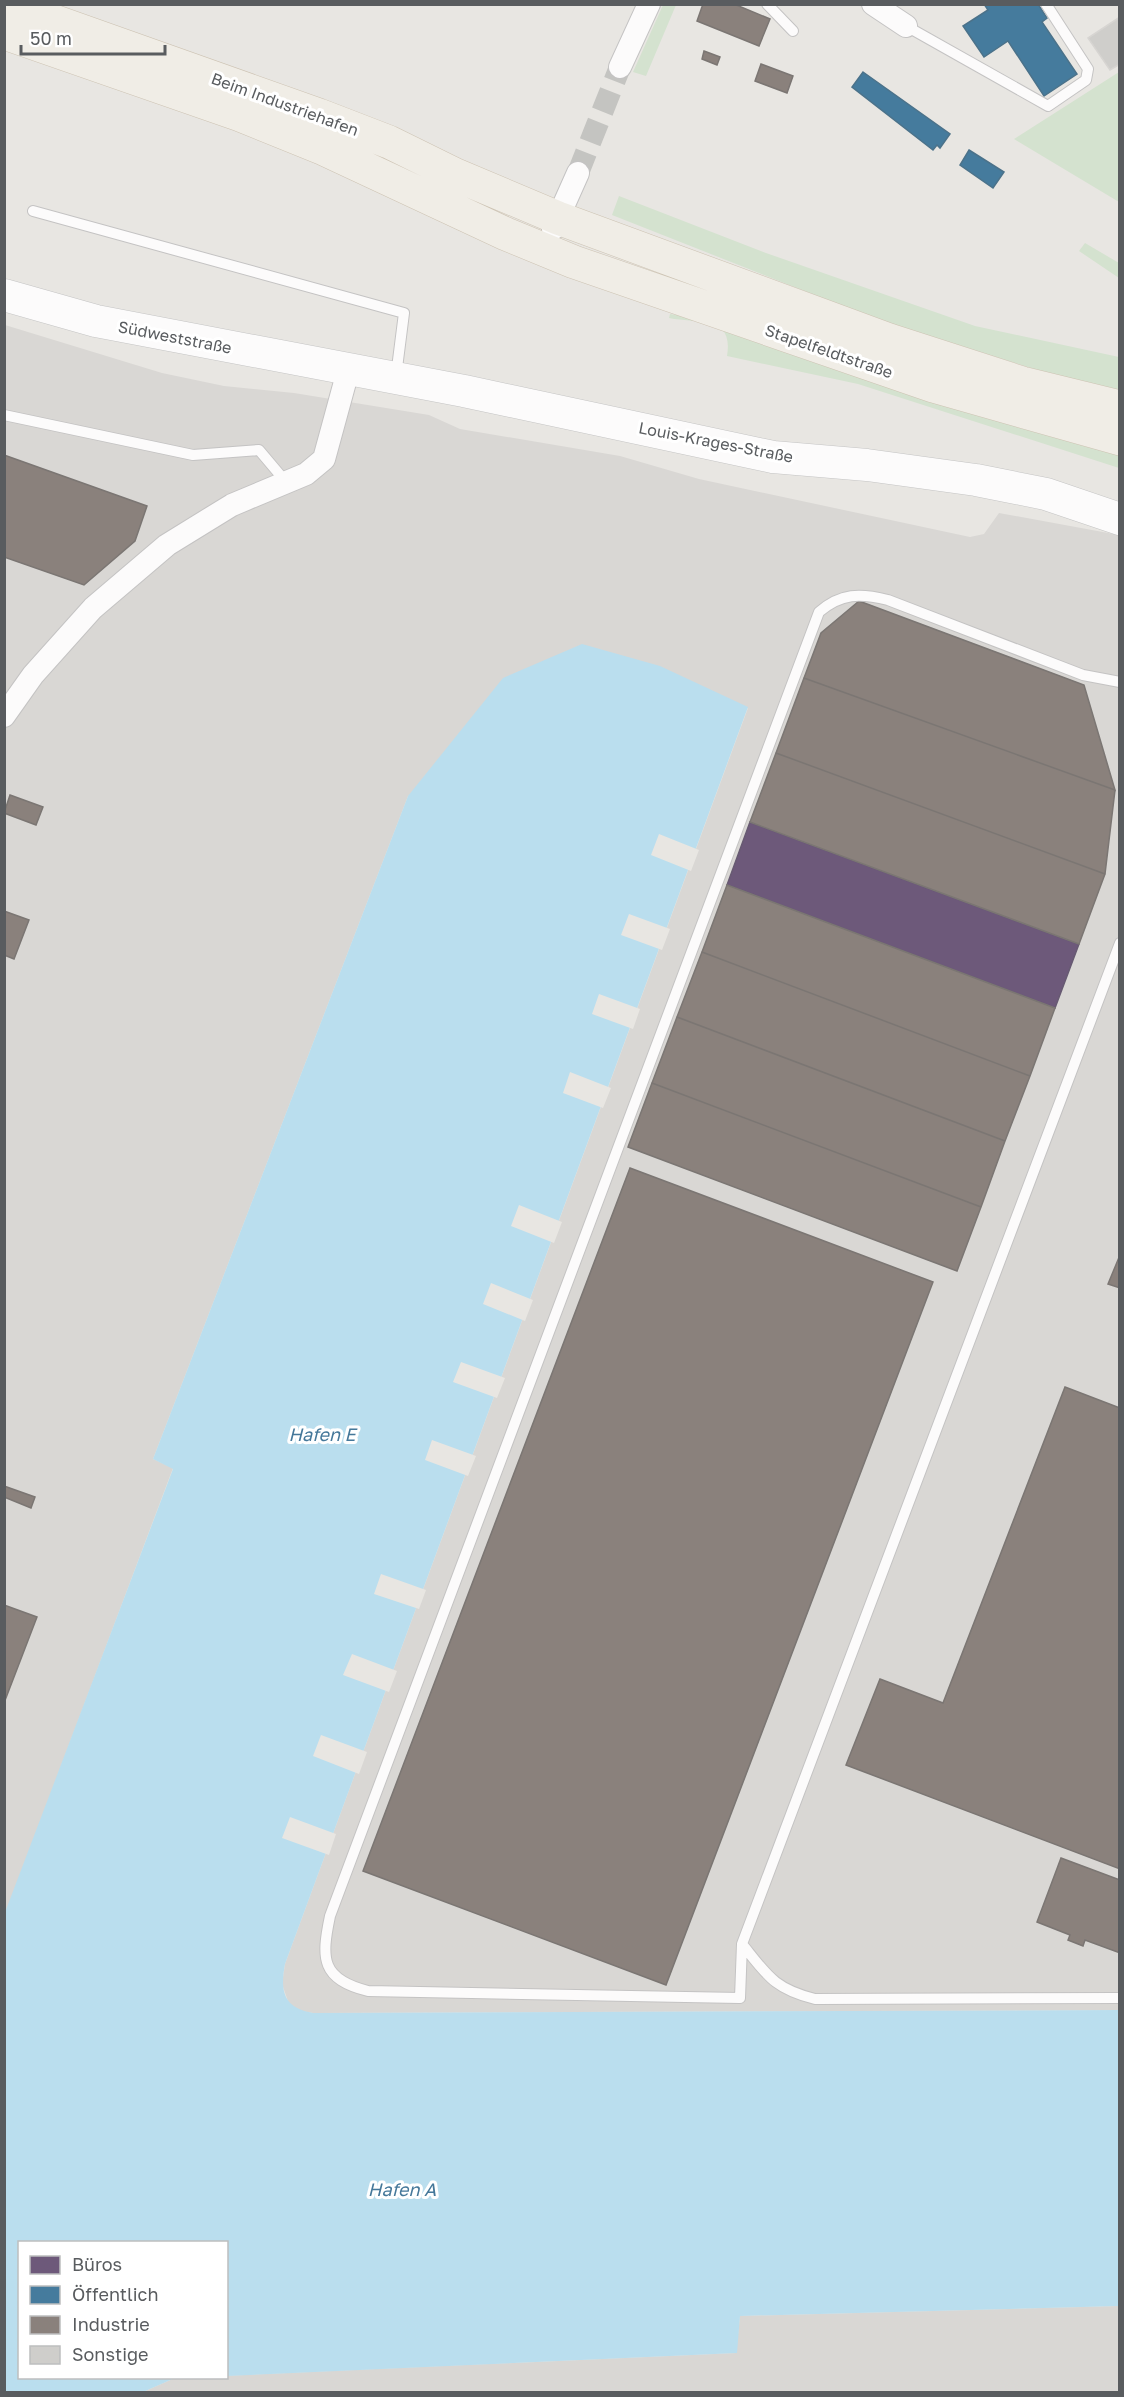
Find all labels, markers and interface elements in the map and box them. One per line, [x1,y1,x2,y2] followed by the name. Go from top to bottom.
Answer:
[21,18,165,56] scale bar
[30,27,72,49] text: 50 m
[209,68,361,140] street label: Beim Industriehafen
[117,316,233,358] street label: Südweststraße
[762,320,896,382] street label: Stapelfeldtstraße
[637,417,795,467] street label: Louis-Krages-Straße
[288,1423,359,1445] water label: Hafen E
[368,2178,436,2200] water label: Hafen A
[18,2241,228,2379] legend
[72,2253,122,2275] text: Büros
[72,2283,158,2305] text: Öffentlich
[72,2313,150,2335] text: Industrie
[72,2343,148,2365] text: Sonstige

